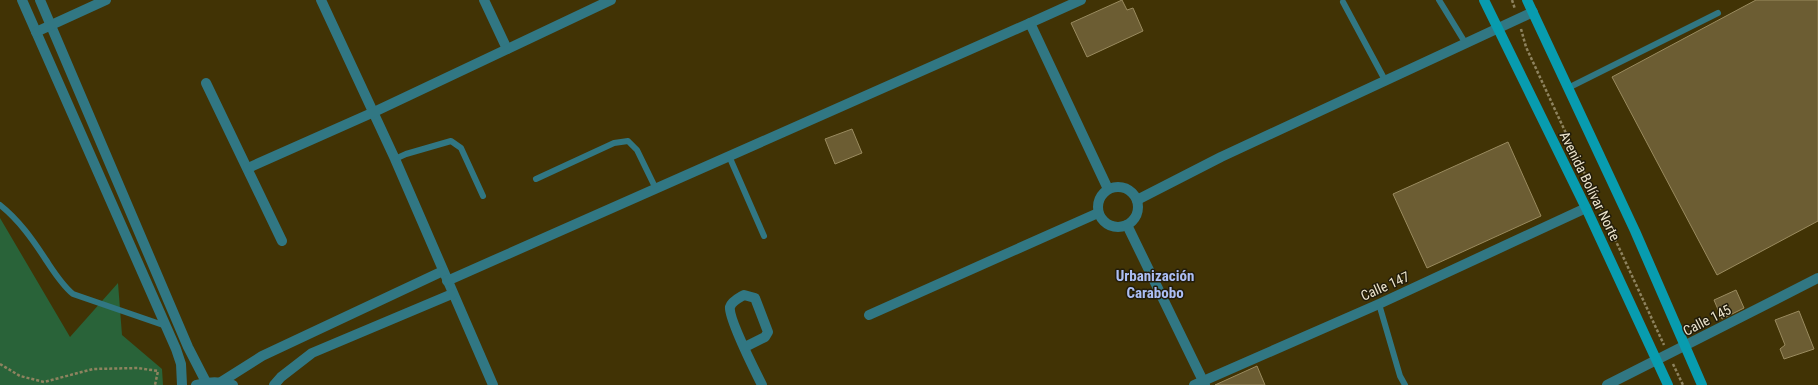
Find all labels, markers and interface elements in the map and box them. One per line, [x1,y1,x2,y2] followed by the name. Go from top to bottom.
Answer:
[1557,129,1624,244] street label: Avenida Bolívar Norte
[1116,267,1194,302] district label: Urbanización Carabobo
[1358,268,1412,304] street label: Calle 147
[1680,301,1734,339] street label: Calle 145

